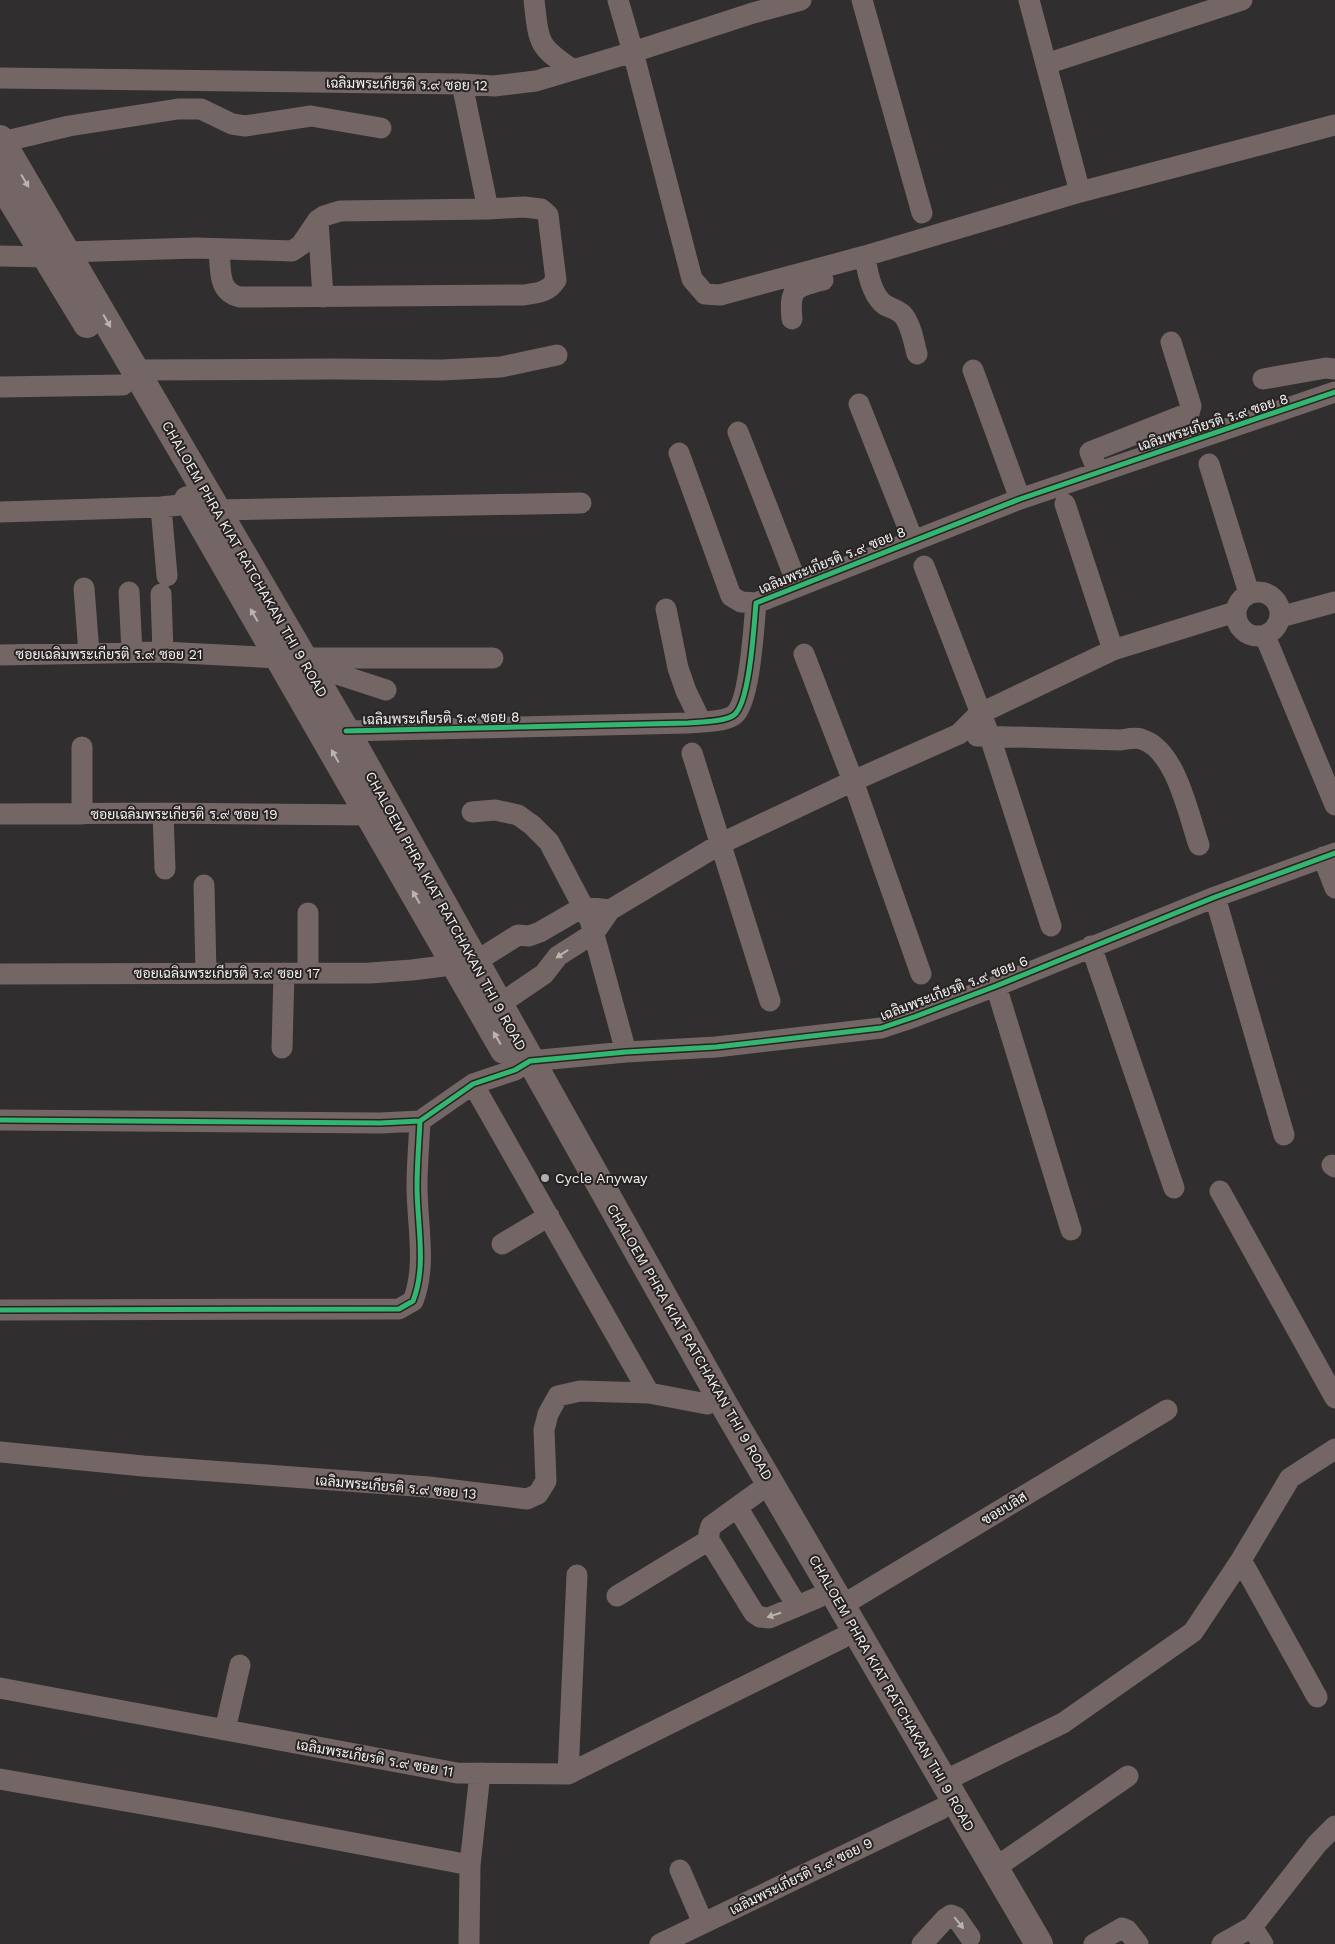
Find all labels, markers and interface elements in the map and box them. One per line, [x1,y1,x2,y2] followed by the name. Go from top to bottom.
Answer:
[326,74,488,93] street label: เฉลิมพระเกียรติ ร.๙ ซอย 12
[20,174,29,188] one-way arrow
[103,314,111,329] one-way arrow
[1136,389,1290,454] street label: เฉลิมพระเกียรติ ร.๙ ซอย 8
[159,418,331,700] street label: CHALOEM PHRA KIAT RATCHAKAN THI 9 ROAD
[756,522,908,597] street label: เฉลิมพระเกียรติ ร.๙ ซอย 8
[250,607,258,622] one-way arrow
[16,645,202,662] street label: ซอยเฉลิมพระเกียรติ ร.๙ ซอย 21
[362,708,520,727] street label: เฉลิมพระเกียรติ ร.๙ ซอย 8
[331,748,339,763] one-way arrow
[362,769,530,1053] street label: CHALOEM PHRA KIAT RATCHAKAN THI 9 ROAD
[90,805,278,822] street label: ซอยเฉลิมพระเกียรติ ร.๙ ซอย 19
[411,890,420,903] one-way arrow
[555,949,569,959] one-way arrow
[878,951,1030,1024] street label: เฉลิมพระเกียรติ ร.๙ ซอย 6
[134,964,320,981] street label: ซอยเฉลิมพระเกียรติ ร.๙ ซอย 17
[492,1031,501,1044] one-way arrow
[555,1170,648,1186] place label: Cycle Anyway
[539,1172,551,1184] marker: Cycle Anyway
[604,1201,776,1483] street label: CHALOEM PHRA KIAT RATCHAKAN THI 9 ROAD
[315,1471,477,1502] street label: เฉลิมพระเกียรติ ร.๙ ซอย 13
[978,1488,1030,1528] street label: ซอยบลิส
[806,1552,978,1834] street label: CHALOEM PHRA KIAT RATCHAKAN THI 9 ROAD
[766,1612,781,1620] one-way arrow
[295,1735,455,1780] street label: เฉลิมพระเกียรติ ร.๙ ซอย 11
[726,1833,875,1918] street label: เฉลิมพระเกียรติ ร.๙ ซอย 9
[954,1916,965,1929] one-way arrow

